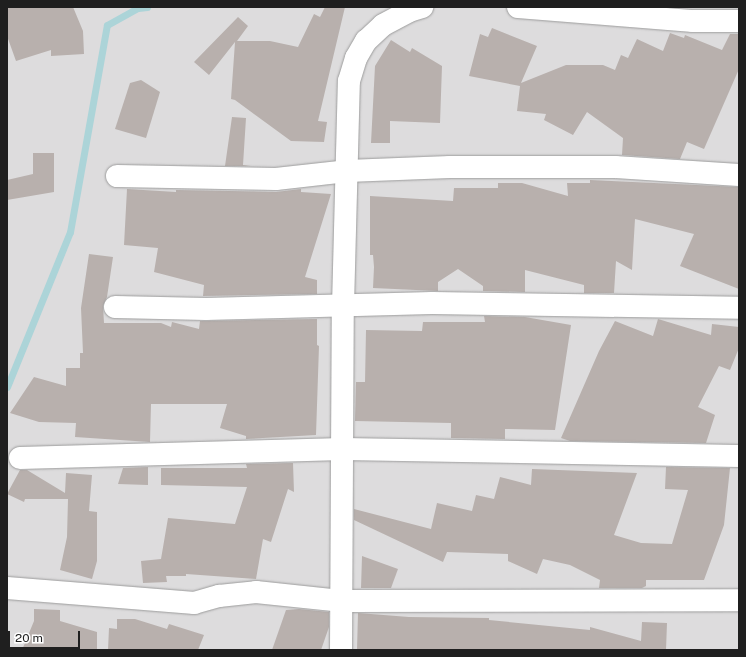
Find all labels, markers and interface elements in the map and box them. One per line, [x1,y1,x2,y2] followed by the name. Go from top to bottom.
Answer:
[10,623,82,649] scale bar
[15,631,43,645] text: 20 m

